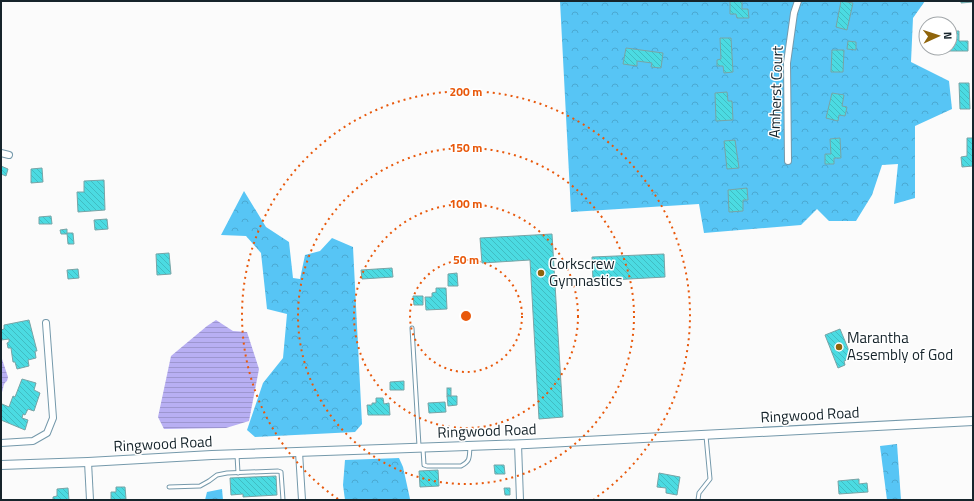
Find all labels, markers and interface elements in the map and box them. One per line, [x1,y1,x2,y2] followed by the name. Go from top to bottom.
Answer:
[918,16,958,56] north arrow
[940,31,956,40] text: N
[762,45,789,138] street label: Amherst Court
[450,82,482,101] text: 200 m
[450,138,482,157] text: 150 m
[450,194,482,213] text: 100 m
[453,250,479,269] text: 50 m
[549,252,623,292] place label: Corkscrew Gymnastics
[536,268,546,278] marker: Corkscrew Gymnastics
[459,309,473,323] centre of rings
[847,326,953,366] place label: Marantha Assembly of God
[834,342,844,352] marker: Marantha Assembly of God
[760,400,860,429] street label: Ringwood Road
[437,417,537,444] street label: Ringwood Road
[113,429,213,458] street label: Ringwood Road

